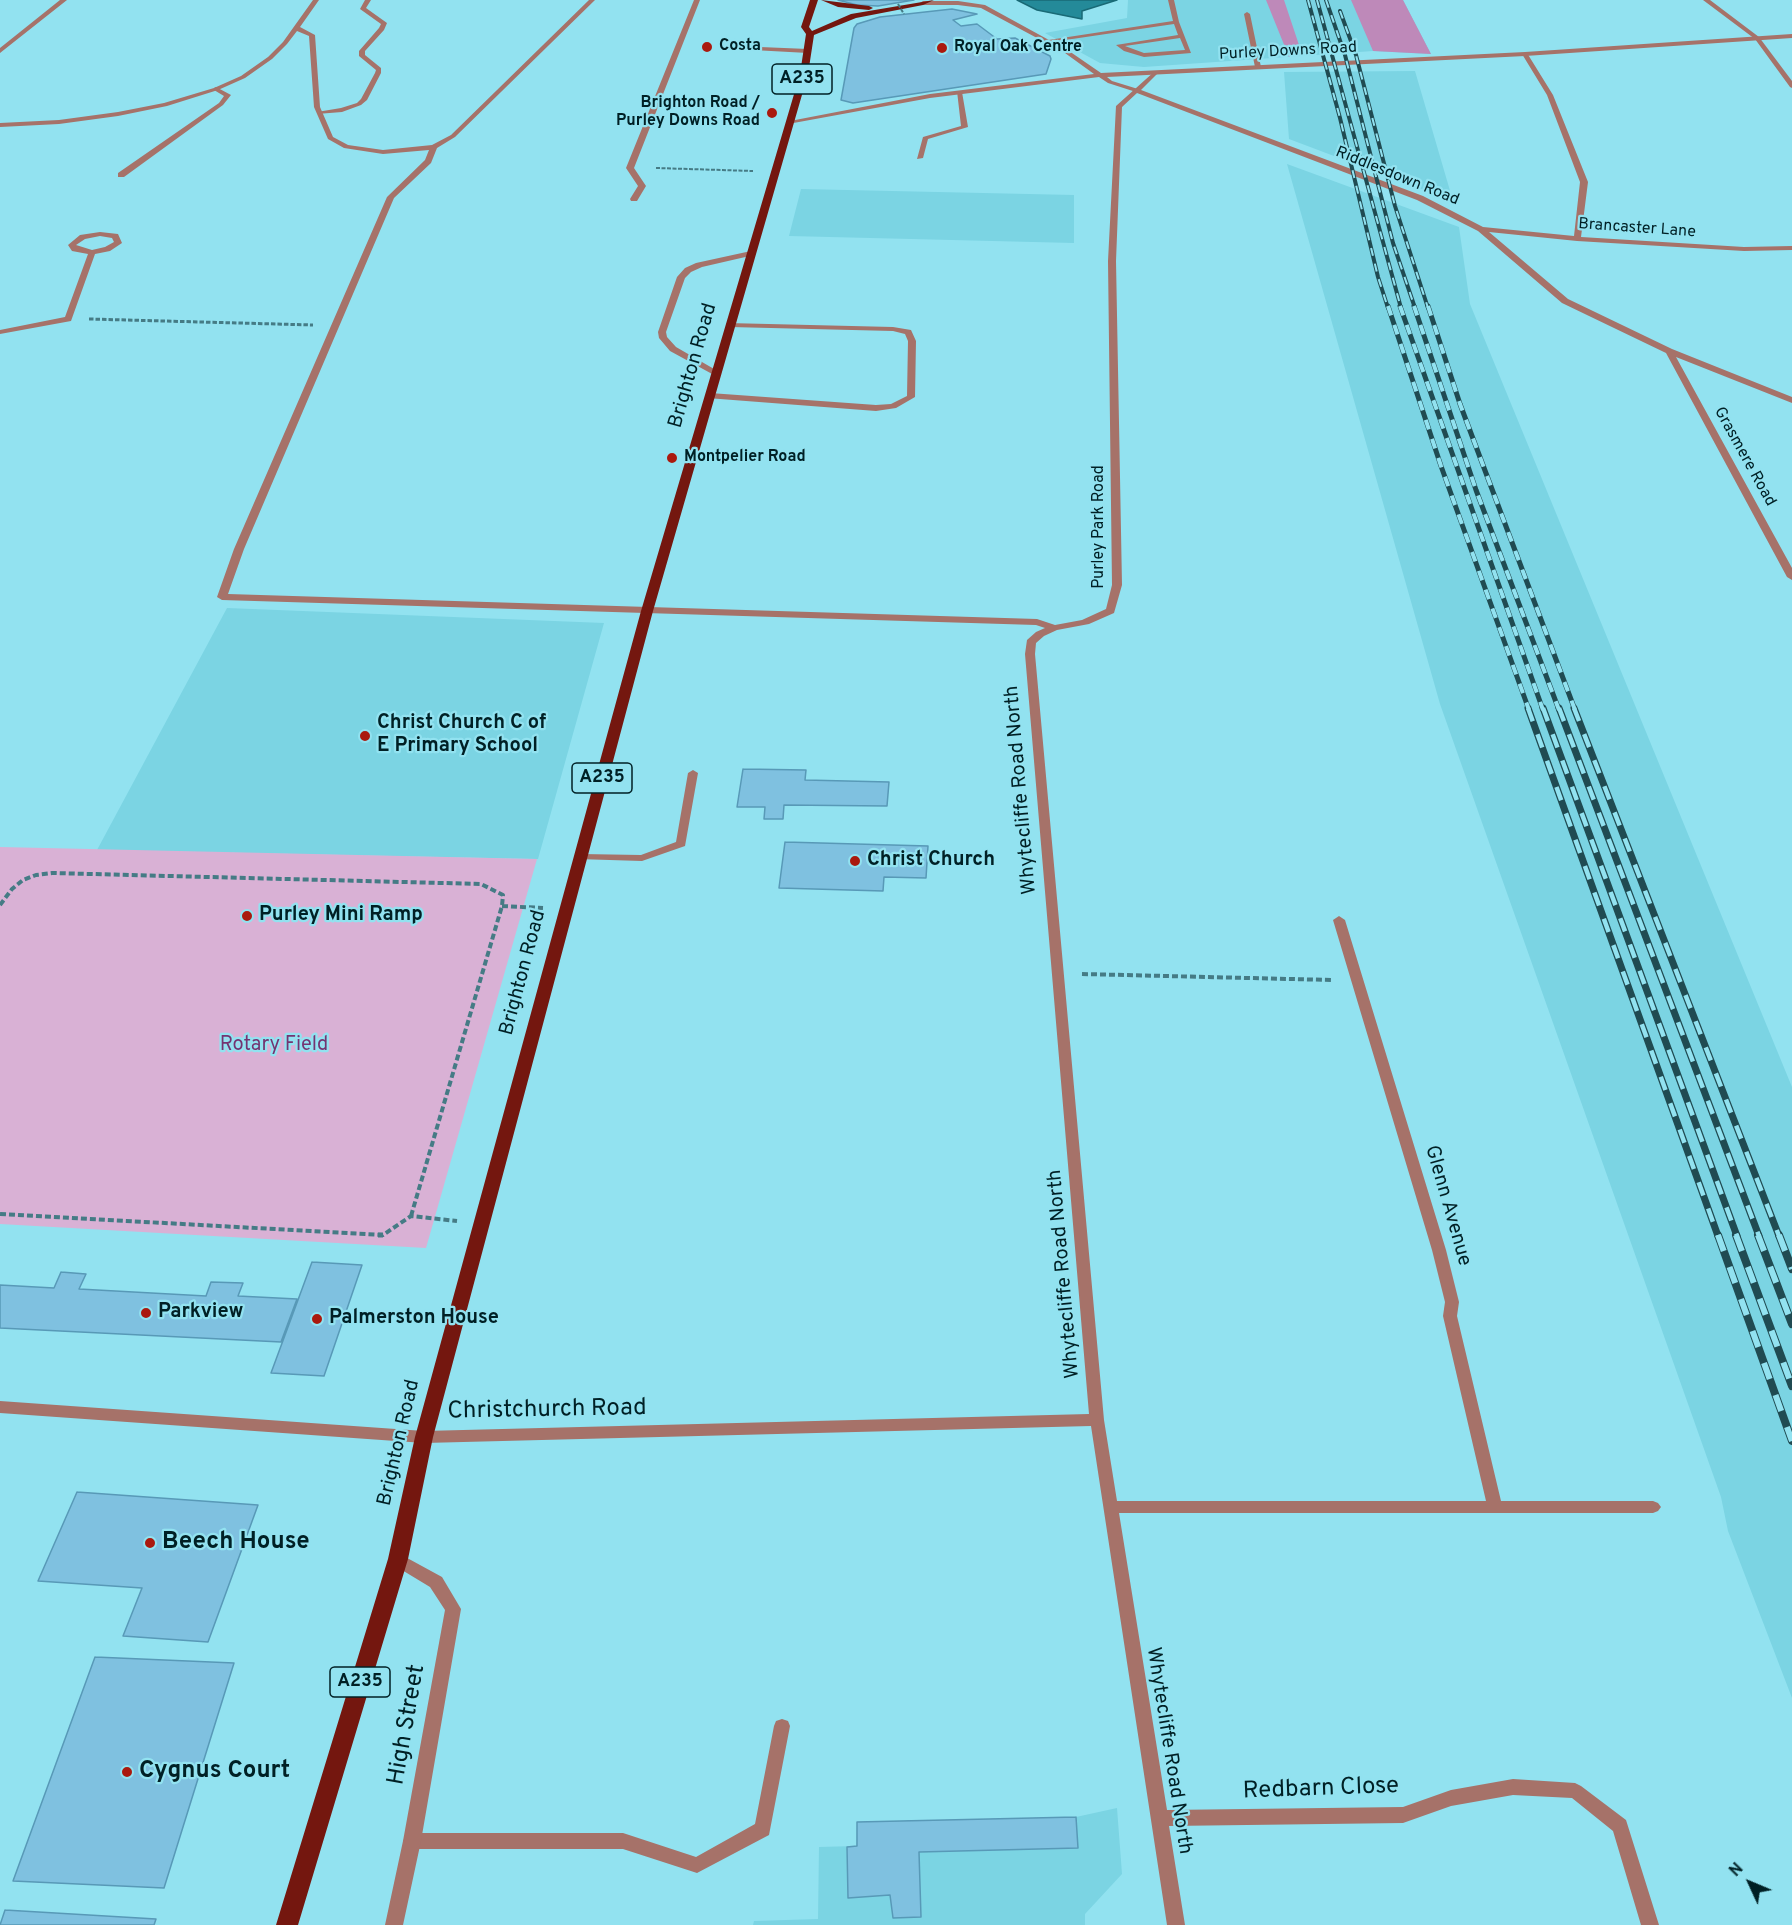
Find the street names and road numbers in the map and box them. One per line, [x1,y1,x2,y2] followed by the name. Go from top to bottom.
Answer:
[1219,39,1357,65] street label: Purley Downs Road
[772,64,832,94] road number: A235
[1332,143,1462,211] street label: Riddlesdown Road
[1577,215,1697,243] street label: Brancaster Lane
[665,301,723,431] street label: Brighton Road
[1709,404,1779,510] street label: Grasmere Road
[1090,465,1110,589] street label: Purley Park Road
[1001,685,1043,895] street label: Whytecliffe Road North
[572,763,632,793] road number: A235
[496,908,552,1038] street label: Brighton Road
[1418,1143,1476,1269] street label: Glenn Avenue
[1044,1169,1086,1379] street label: Whytecliffe Road North
[374,1378,426,1508] street label: Brighton Road
[447,1395,647,1427] street label: Christchurch Road
[1140,1646,1196,1856] street label: Whytecliffe Road North
[383,1663,433,1787] street label: High Street
[330,1667,390,1697] road number: A235
[1242,1773,1400,1807] street label: Redbarn Close

